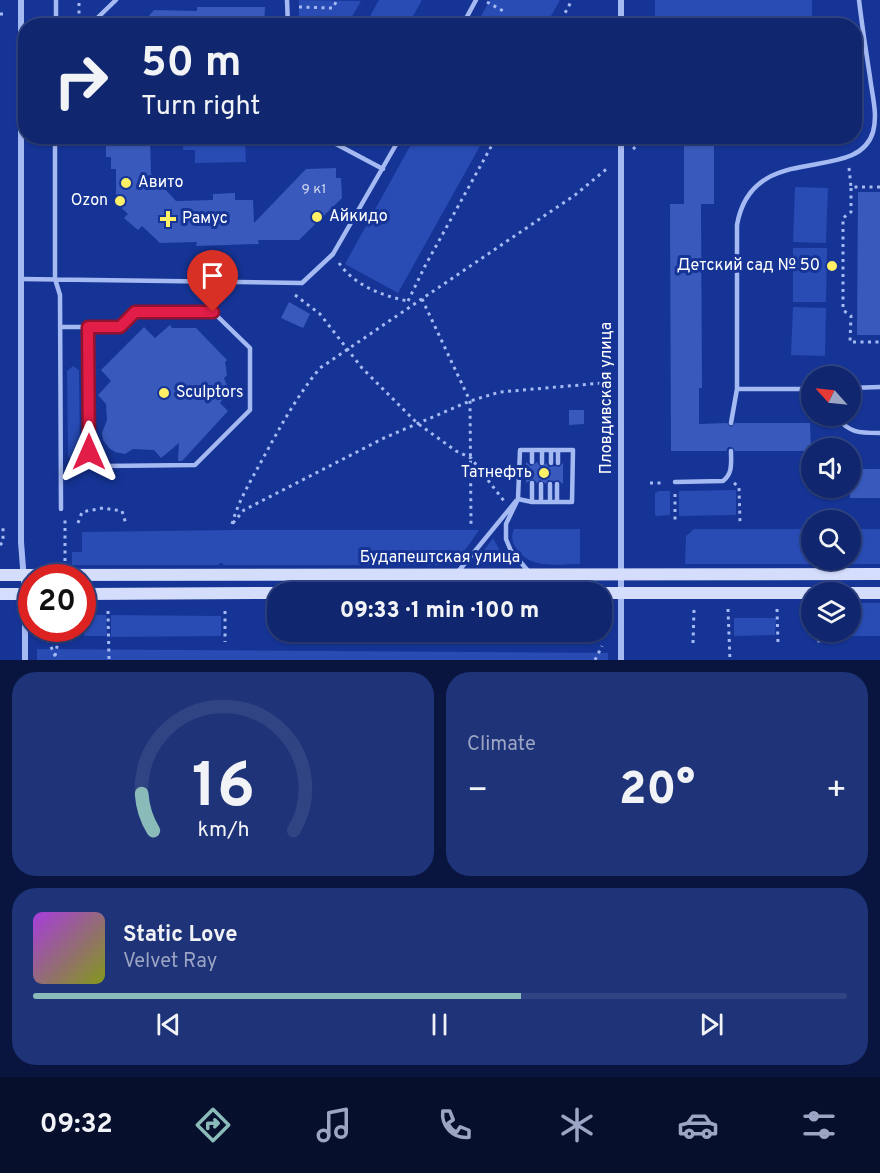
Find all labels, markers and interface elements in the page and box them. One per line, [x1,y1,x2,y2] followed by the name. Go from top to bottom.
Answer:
[141,38,242,91] text: 50 m
[42,42,120,120] icon: right
[141,90,260,124] text: Turn right
[138,173,184,193] place label: Авито
[119,176,133,190] marker: Авито
[302,181,326,198] house number: 9 к1
[71,191,108,211] place label: Ozon
[113,194,127,208] marker: Ozon
[329,207,388,227] place label: Айкидо
[182,209,228,229] place label: Рамус
[159,210,177,228] marker: Рамус
[310,210,324,224] marker: Айкидо
[187,250,238,312] pin
[677,256,820,276] place label: Детский сад № 50
[196,259,229,292] icon: arrive
[825,259,839,273] marker: Детский сад № 50
[597,322,617,474] street label: Пловдивская улица
[801,366,861,426] north arrow
[801,366,861,642] map controls
[176,383,244,403] place label: Sculptors
[157,386,171,400] marker: Sculptors
[57,420,121,484] position arrow
[801,438,861,498] button: sound
[461,463,532,483] place label: Татнефть
[537,466,551,480] marker: Татнефть
[801,510,861,570] button: search
[360,548,520,568] street label: Будапештская улица
[18,564,96,642] speed limit sign: 20
[801,582,861,642] button: layers
[340,598,539,625] text: 09:33 · 1 min · 100 m
[467,732,536,758] text: Climate
[191,750,255,829] text: 16
[619,763,695,820] text: 20°
[467,771,488,813] text: −
[826,771,847,813] text: +
[197,817,249,844] text: km/h
[123,922,237,949] text: Static Love
[123,949,217,975] text: Velvet Ray
[152,1008,185,1041] icon: previous
[423,1008,456,1041] icon: pause
[695,1008,728,1041] icon: next
[192,1104,234,1146] icon: directions
[313,1104,355,1146] icon: music
[434,1104,476,1146] icon: phone
[556,1104,598,1146] icon: climate
[677,1104,719,1146] icon: car
[798,1104,840,1146] icon: filters
[40,1108,113,1142] text: 09:32

